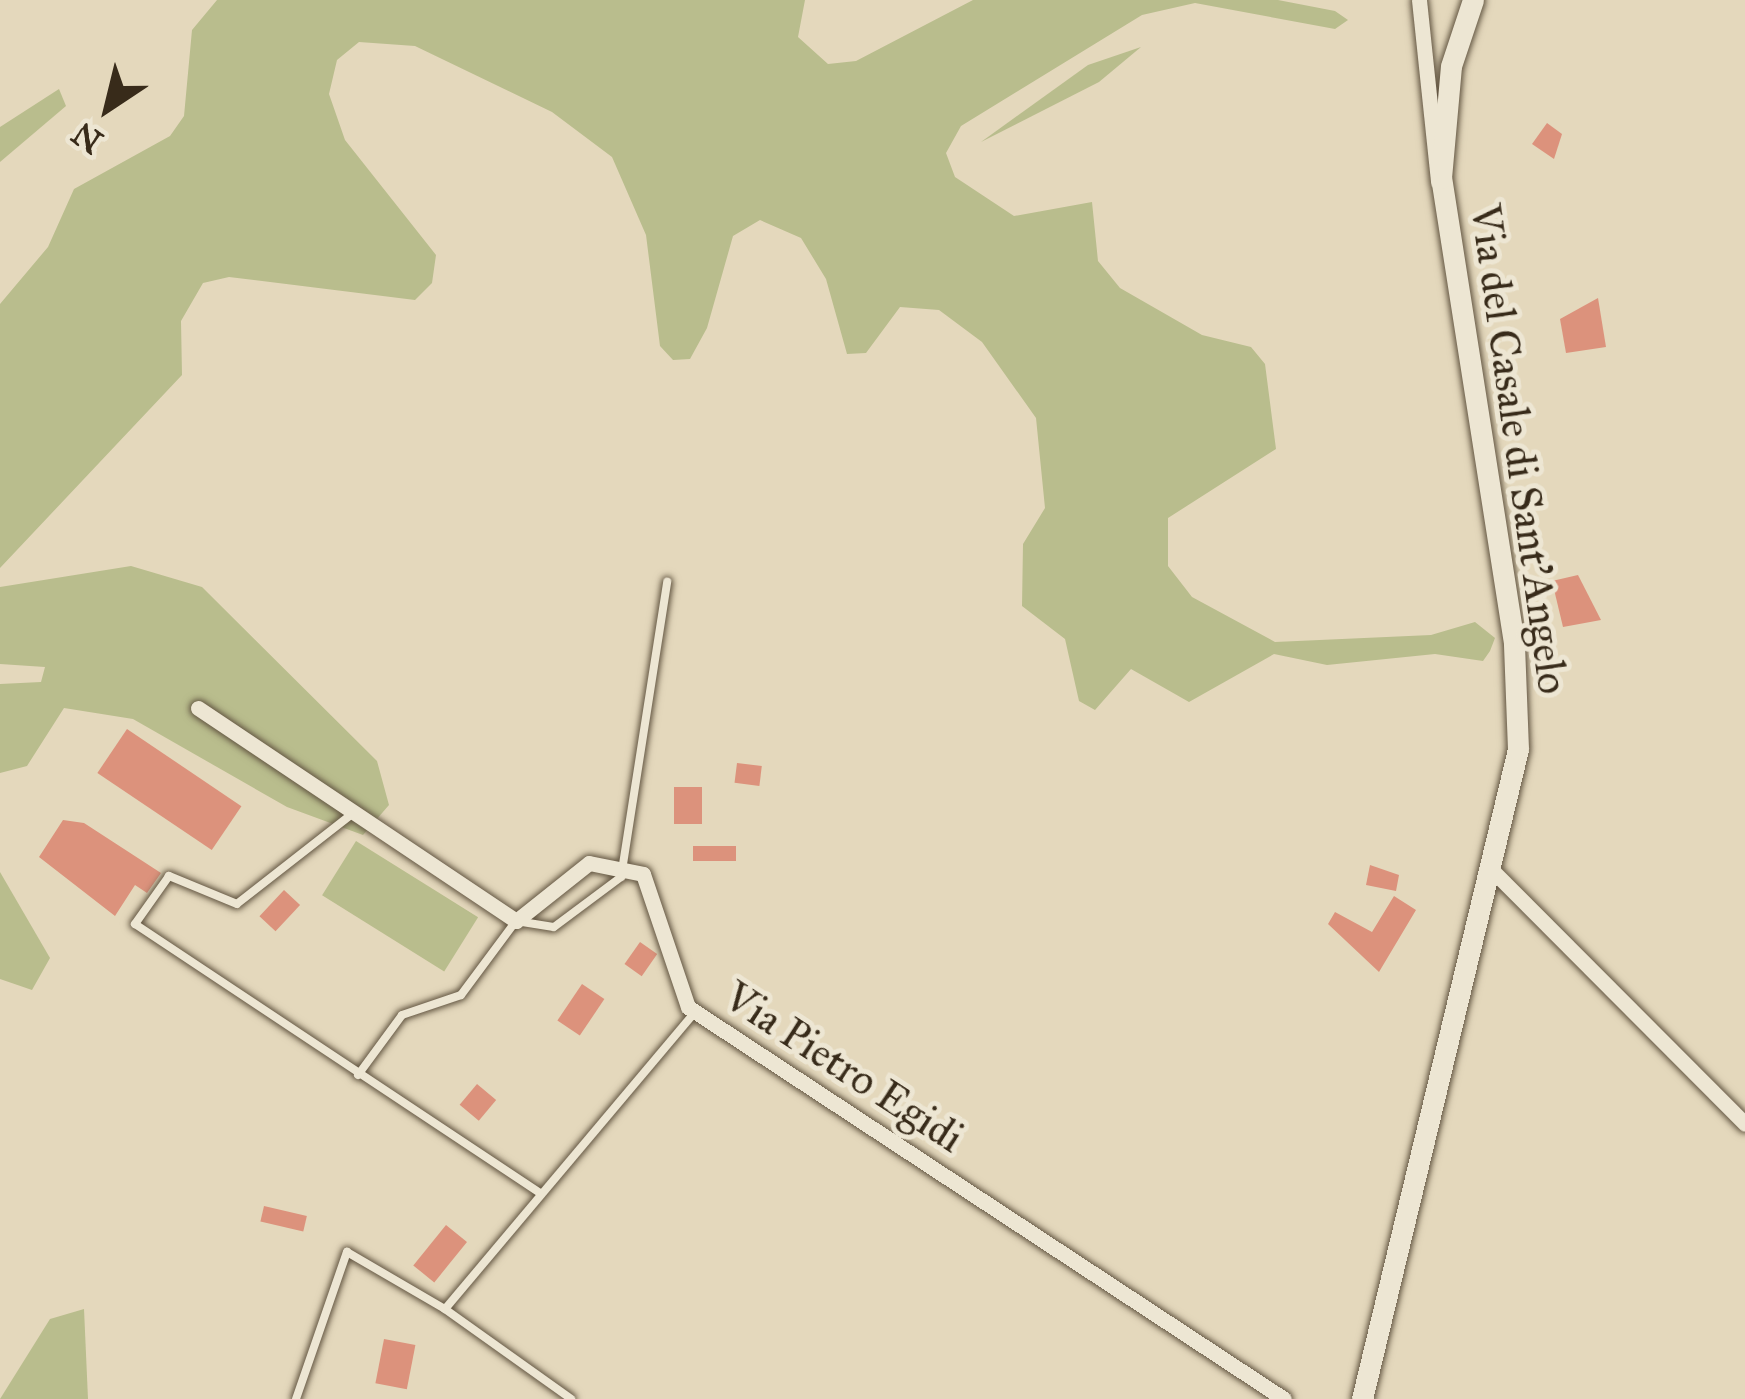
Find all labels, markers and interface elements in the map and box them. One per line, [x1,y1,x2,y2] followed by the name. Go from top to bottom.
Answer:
[48,48,168,168] north arrow
[64,113,110,162] text: N
[1460,201,1578,697] street label: Via del Casale di Sant'Angelo
[715,971,973,1163] street label: Via Pietro Egidi

